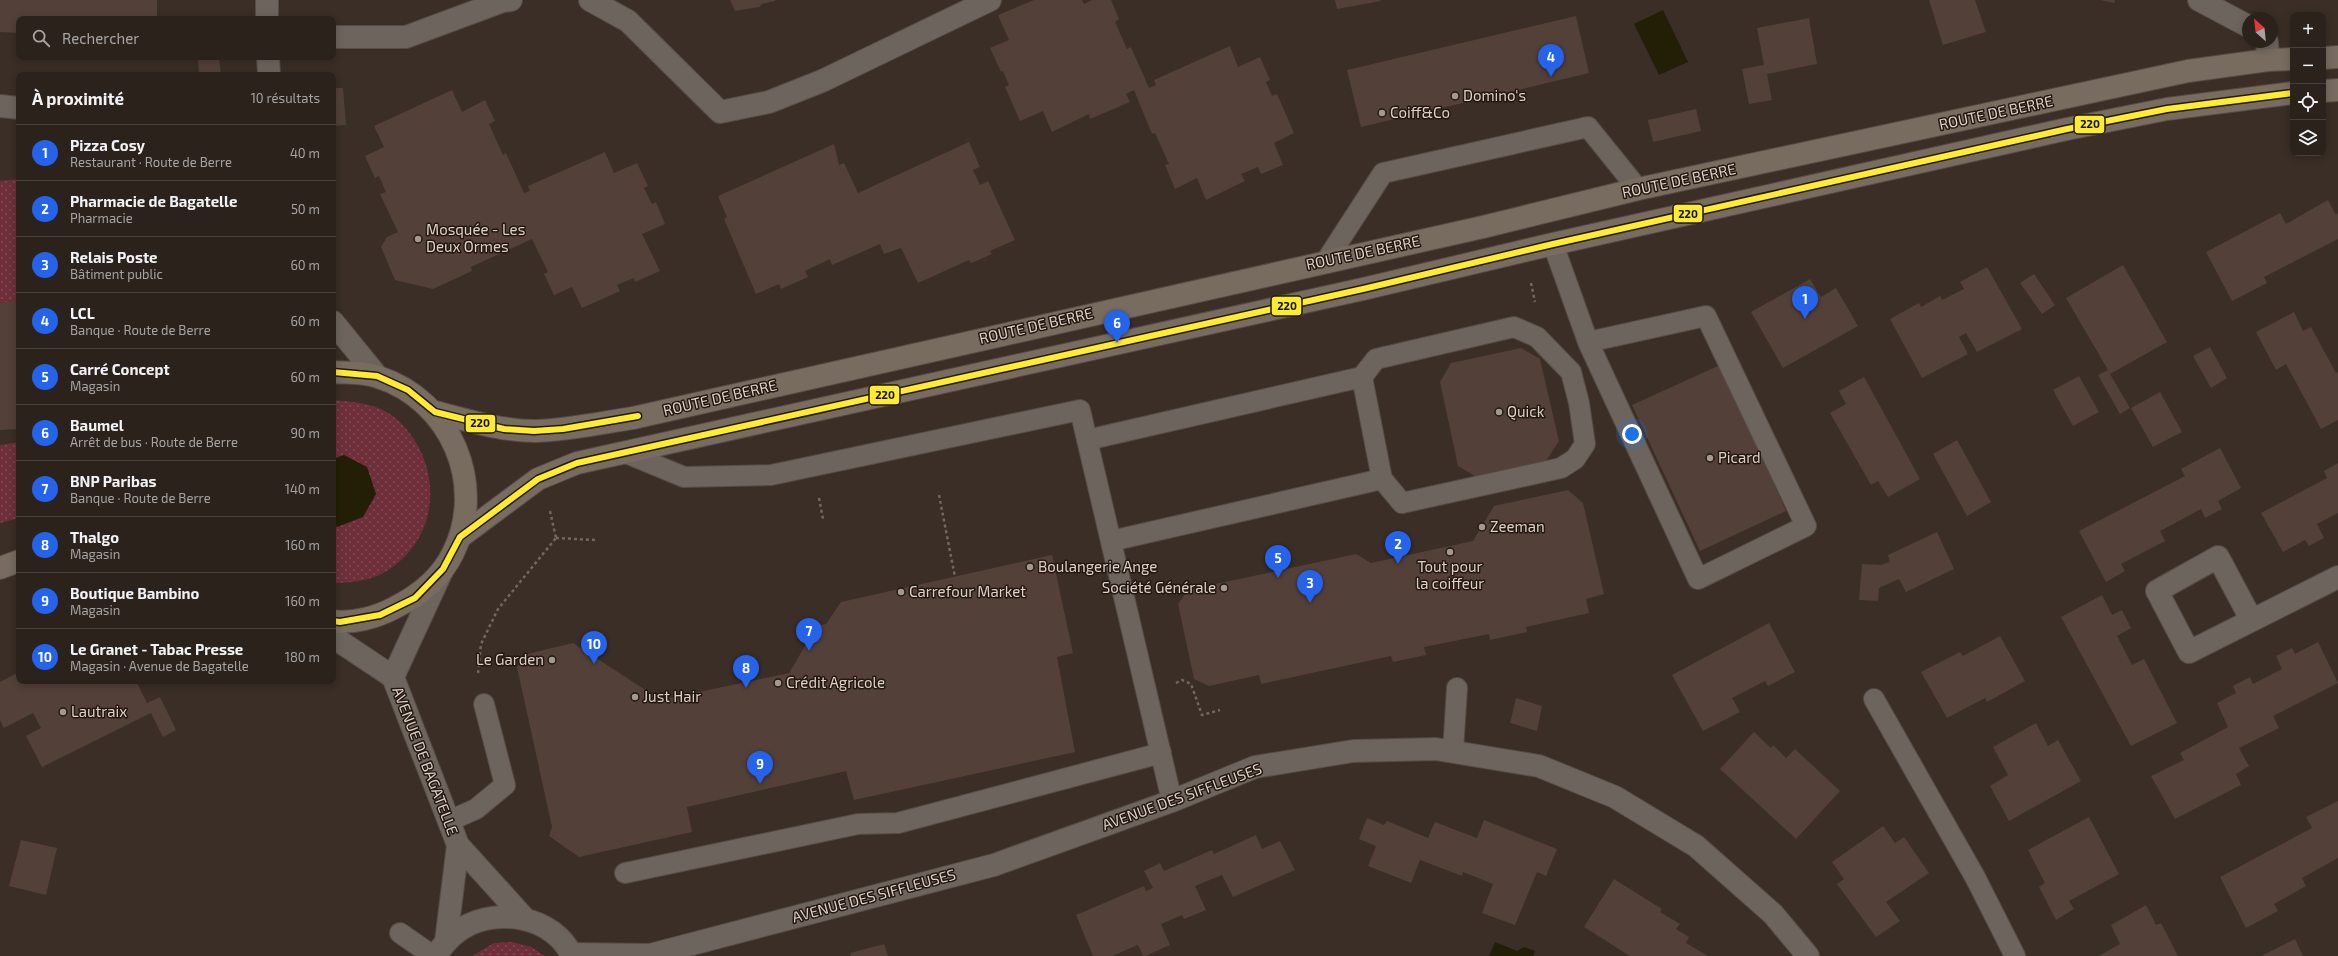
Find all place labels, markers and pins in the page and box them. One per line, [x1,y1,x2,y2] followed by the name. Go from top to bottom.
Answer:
[1538,44,1564,77] pin: 4
[1463,86,1526,104] place label: Domino's
[1450,91,1460,101] marker: Domino's
[1390,103,1450,121] place label: Coiff&Co
[1377,108,1387,118] marker: Coiff&Co
[426,220,525,255] place label: Mosquée - Les Deux Ormes
[413,234,423,244] marker: Mosquée - Les Deux Ormes
[1792,286,1818,319] pin: 1
[1104,310,1130,343] pin: 6
[1507,402,1545,421] place label: Quick
[1494,407,1504,417] marker: Quick
[1718,448,1761,466] place label: Picard
[1705,453,1715,463] marker: Picard
[1490,517,1545,535] place label: Zeeman
[1477,522,1487,532] marker: Zeeman
[1385,531,1411,564] pin: 2
[1265,545,1291,578] pin: 5
[1445,547,1455,557] marker: Tout pour la coiffeur
[1038,557,1157,575] place label: Boulangerie Ange
[1416,557,1484,592] place label: Tout pour la coiffeur
[1025,562,1035,572] marker: Boulangerie Ange
[1297,570,1323,603] pin: 3
[1102,578,1216,596] place label: Société Générale
[909,582,1026,600] place label: Carrefour Market
[1219,583,1229,593] marker: Société Générale
[896,587,906,597] marker: Carrefour Market
[796,618,822,651] pin: 7
[581,631,607,664] pin: 10
[476,650,544,668] place label: Le Garden
[547,655,557,665] marker: Le Garden
[733,655,759,688] pin: 8
[786,673,885,691] place label: Crédit Agricole
[773,678,783,688] marker: Crédit Agricole
[643,687,701,705] place label: Just Hair
[630,692,640,702] marker: Just Hair
[71,702,127,720] place label: Lautraix
[58,707,68,717] marker: Lautraix
[747,751,773,784] pin: 9

